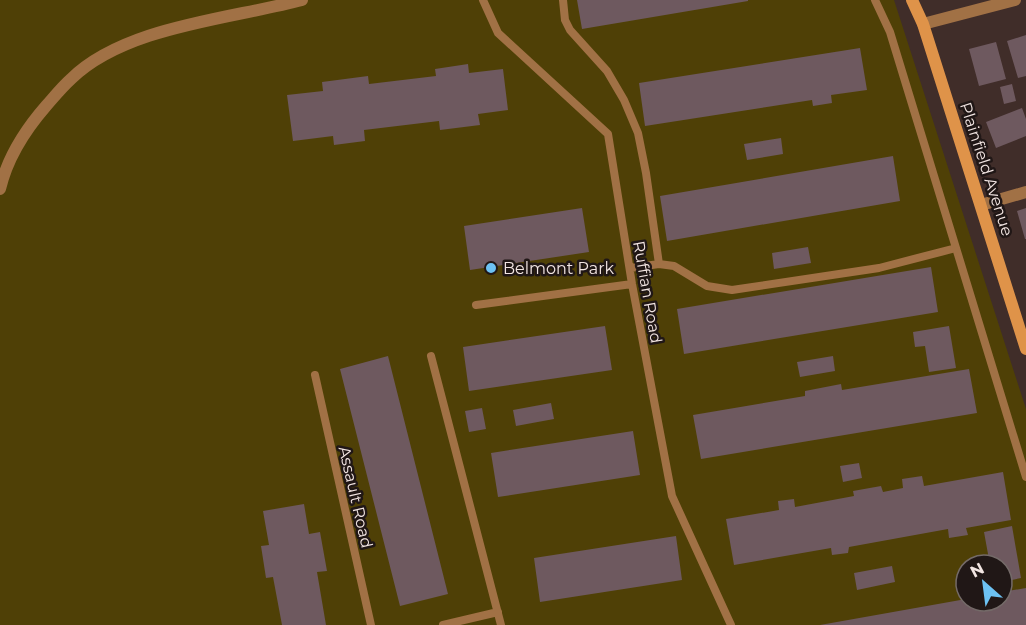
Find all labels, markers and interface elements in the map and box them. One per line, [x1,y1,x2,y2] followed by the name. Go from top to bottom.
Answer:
[956,100,1017,238] street label: Plainfield Avenue
[629,239,666,345] street label: Ruffian Road
[503,259,615,278] place label: Belmont Park
[484,261,498,275] marker: Belmont Park
[335,444,376,550] street label: Assault Road
[954,553,1014,613] north arrow
[967,559,987,582] text: N

